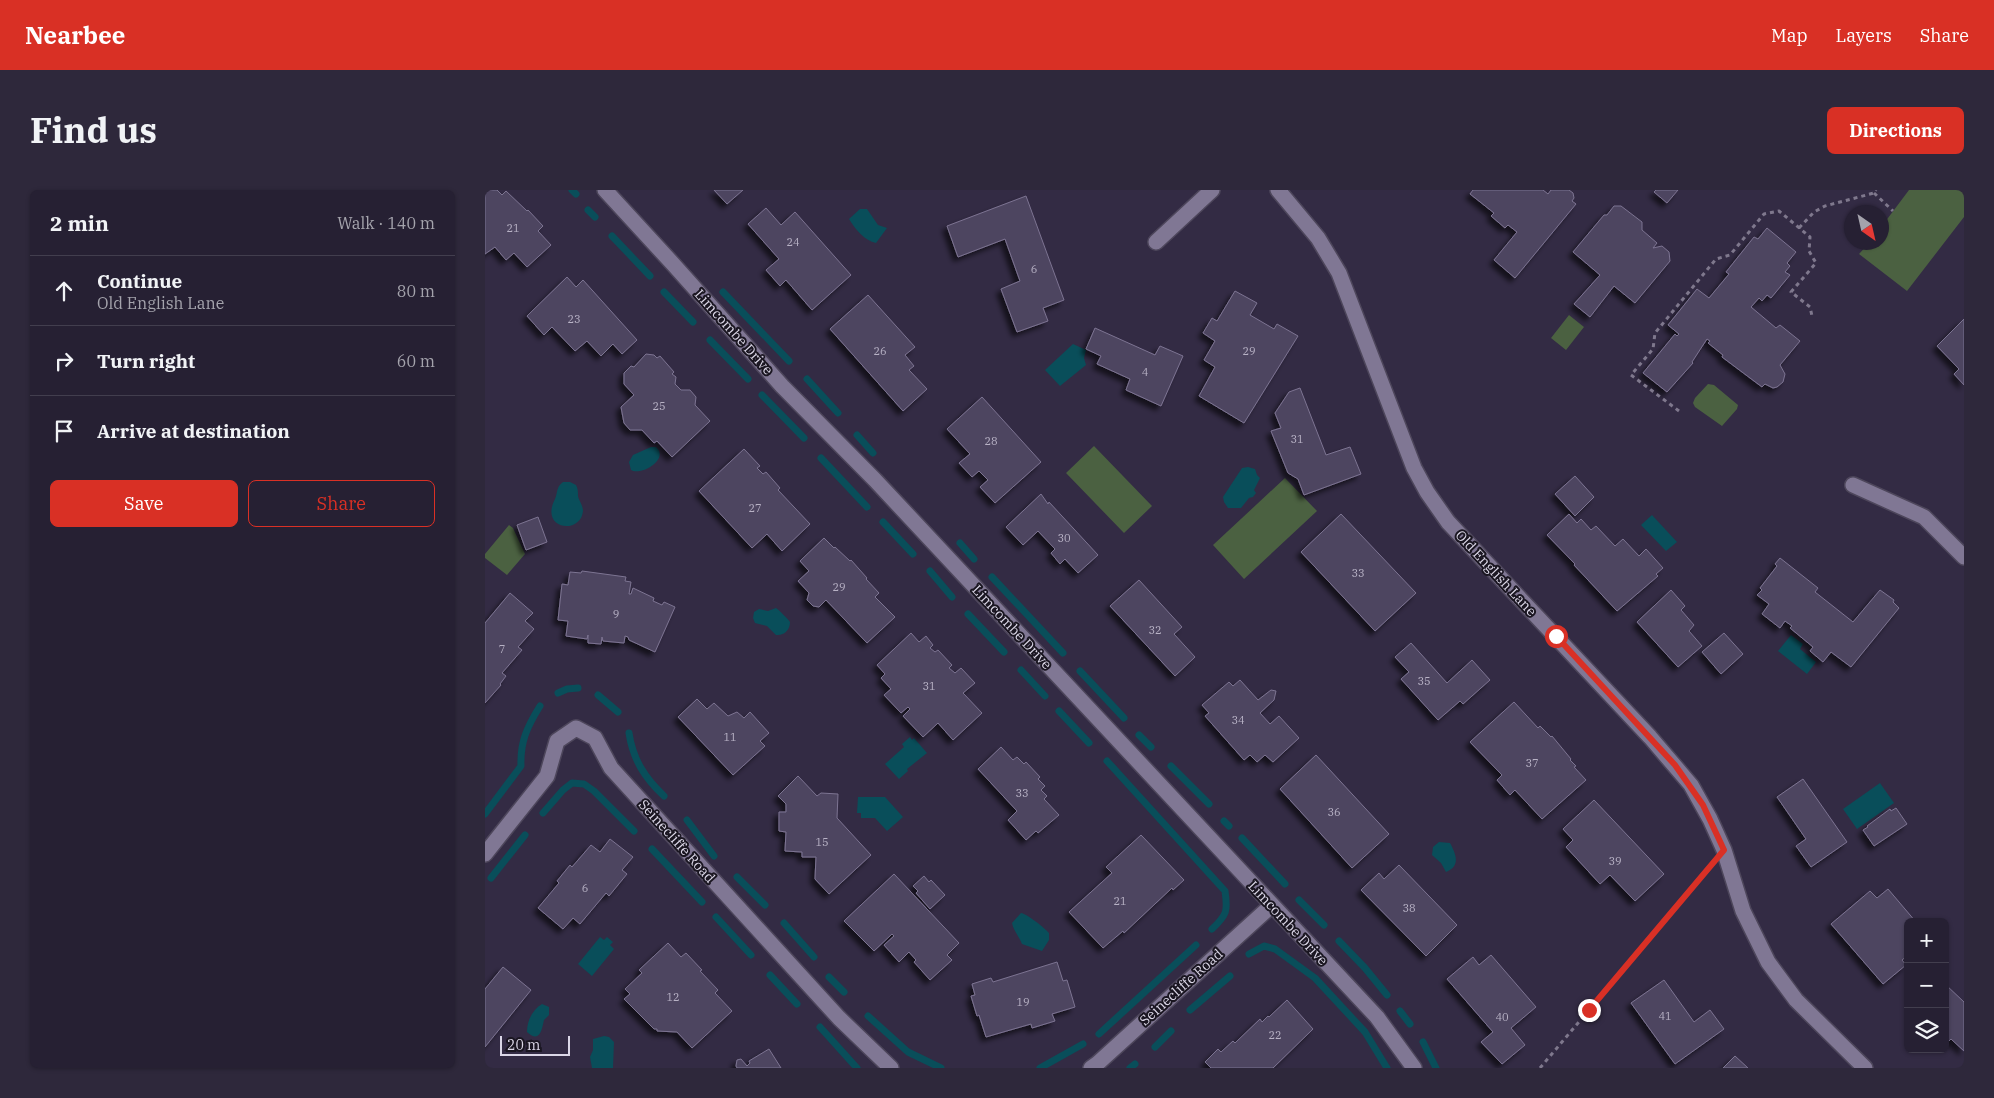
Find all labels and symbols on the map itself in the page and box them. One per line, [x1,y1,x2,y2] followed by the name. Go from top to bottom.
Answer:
[1844,205,1889,250] north arrow
[506,221,520,235] house number: 21
[786,235,800,249] house number: 24
[1031,262,1037,276] house number: 6
[691,285,777,379] street label: Limcombe Drive
[567,312,581,326] house number: 23
[873,344,887,358] house number: 26
[1242,344,1256,358] house number: 29
[1142,365,1149,379] house number: 4
[652,399,666,413] house number: 25
[1290,432,1304,446] house number: 31
[984,434,998,448] house number: 28
[748,501,762,515] house number: 27
[1451,526,1541,620] street label: Old English Lane
[1057,531,1071,545] house number: 30
[1351,566,1365,580] house number: 33
[832,580,846,594] house number: 29
[968,581,1056,673] street label: Limcombe Drive
[613,607,619,621] house number: 9
[1148,623,1162,637] house number: 32
[1545,625,1568,648] route start
[499,642,505,656] house number: 7
[1417,674,1431,688] house number: 35
[922,679,936,693] house number: 31
[1231,713,1245,727] house number: 34
[723,730,737,744] house number: 11
[1525,756,1539,770] house number: 37
[1015,786,1029,800] house number: 33
[635,796,719,887] street label: Seinecliffe Road
[1327,805,1341,819] house number: 36
[815,835,829,849] house number: 15
[1608,854,1622,868] house number: 39
[1244,877,1332,969] street label: Limcombe Drive
[582,881,588,895] house number: 6
[1113,894,1127,908] house number: 21
[1402,901,1416,915] house number: 38
[1136,945,1227,1029] street label: Seinecliffe Road
[666,990,680,1004] house number: 12
[1016,995,1030,1009] house number: 19
[1578,999,1601,1022] route end
[1658,1009,1672,1023] house number: 41
[1495,1010,1509,1024] house number: 40
[1268,1028,1282,1042] house number: 22
[500,1033,570,1056] scale bar

